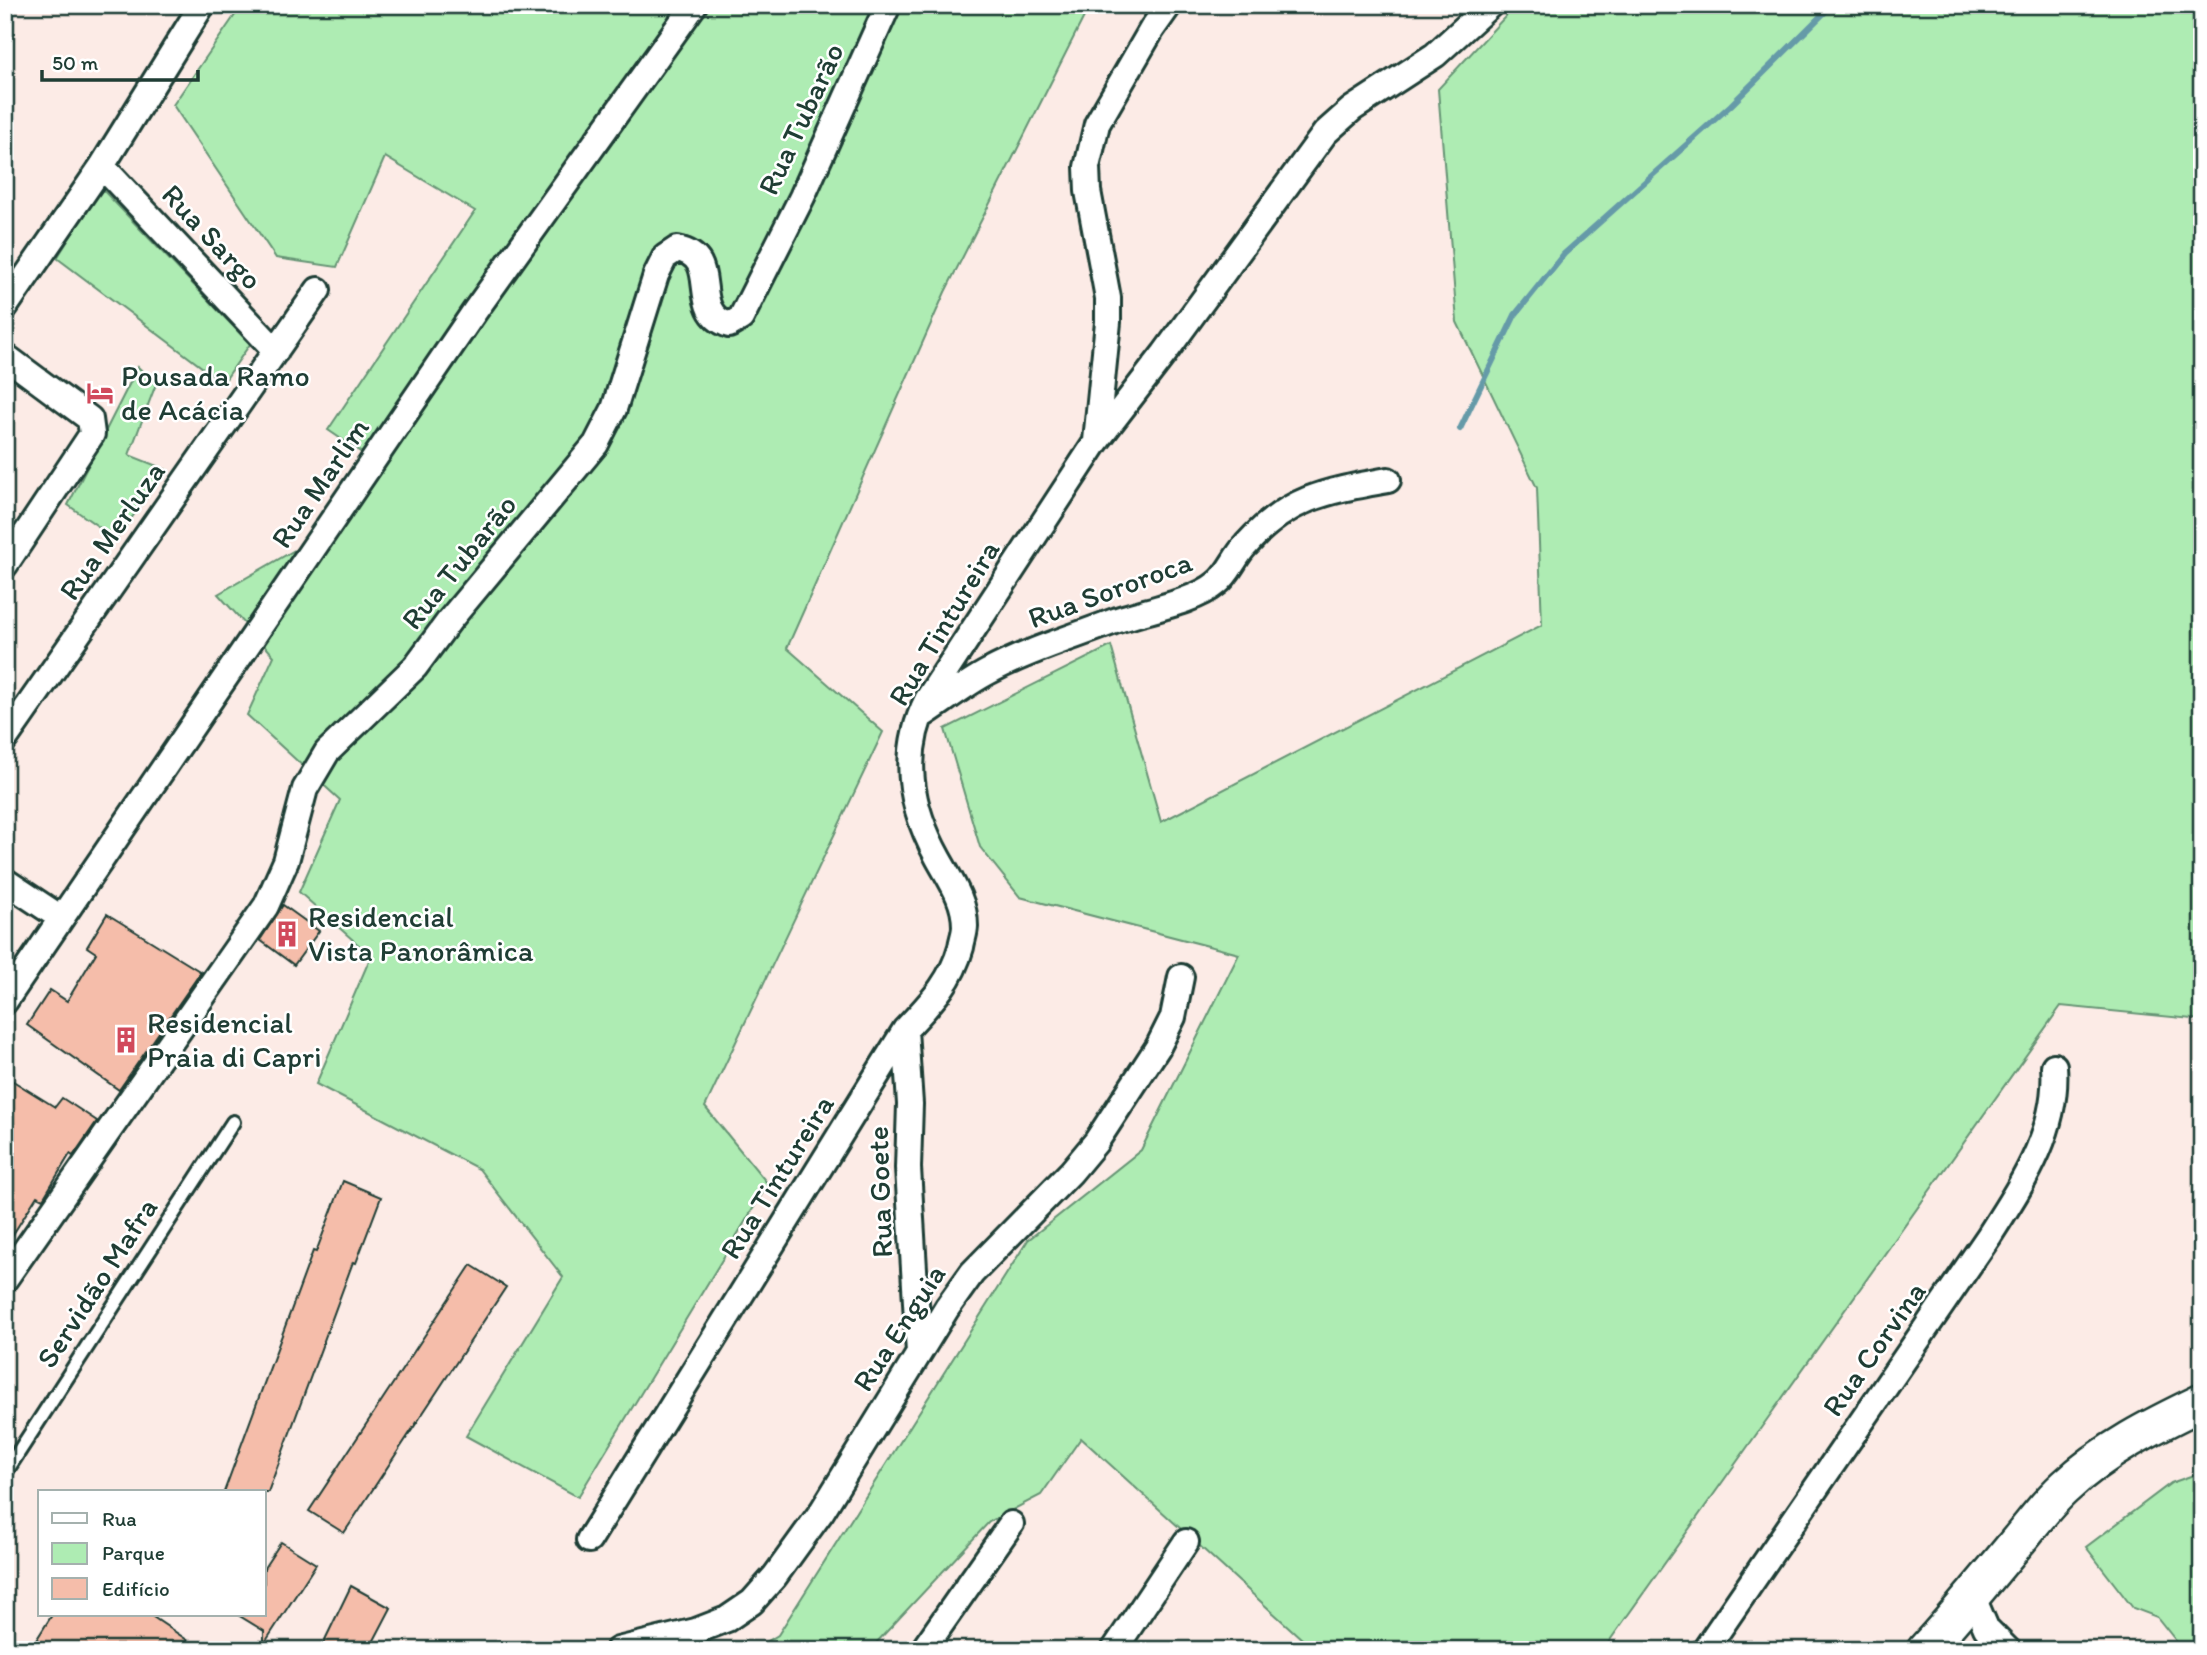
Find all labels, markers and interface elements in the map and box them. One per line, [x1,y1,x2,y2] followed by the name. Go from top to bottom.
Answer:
[749,37,852,201] street label: Rua Tubarão
[42,38,198,82] scale bar
[52,50,99,75] text: 50 m
[154,176,271,297] street label: Rua Sargo
[121,357,310,428] place label: Pousada Ramo de Acácia
[85,378,115,408] hotel icon: Pousada Ramo de Acácia
[262,410,377,555] street label: Rua Marlim
[50,454,173,607] street label: Rua Merluza
[393,487,524,637] street label: Rua Tubarão
[880,533,1008,712] street label: Rua Tintureira
[1023,543,1197,636] street label: Rua Sororoca
[308,898,534,969] place label: Residencial Vista Panorâmica
[272,919,302,949] building icon: Residencial Vista Panorâmica
[147,1004,322,1075] place label: Residencial Praia di Capri
[111,1025,141,1055] building icon: Residencial Praia di Capri
[711,1087,842,1266] street label: Rua Tintureira
[859,1125,900,1259] street label: Rua Goete
[28,1191,165,1375] street label: Servidão Mafra
[844,1257,953,1398] street label: Rua Enguia
[1814,1274,1934,1423] street label: Rua Corvina
[38,1490,266,1616] legend
[102,1506,137,1531] text: Rua
[102,1540,165,1565] text: Parque
[102,1576,170,1601] text: Edifício

